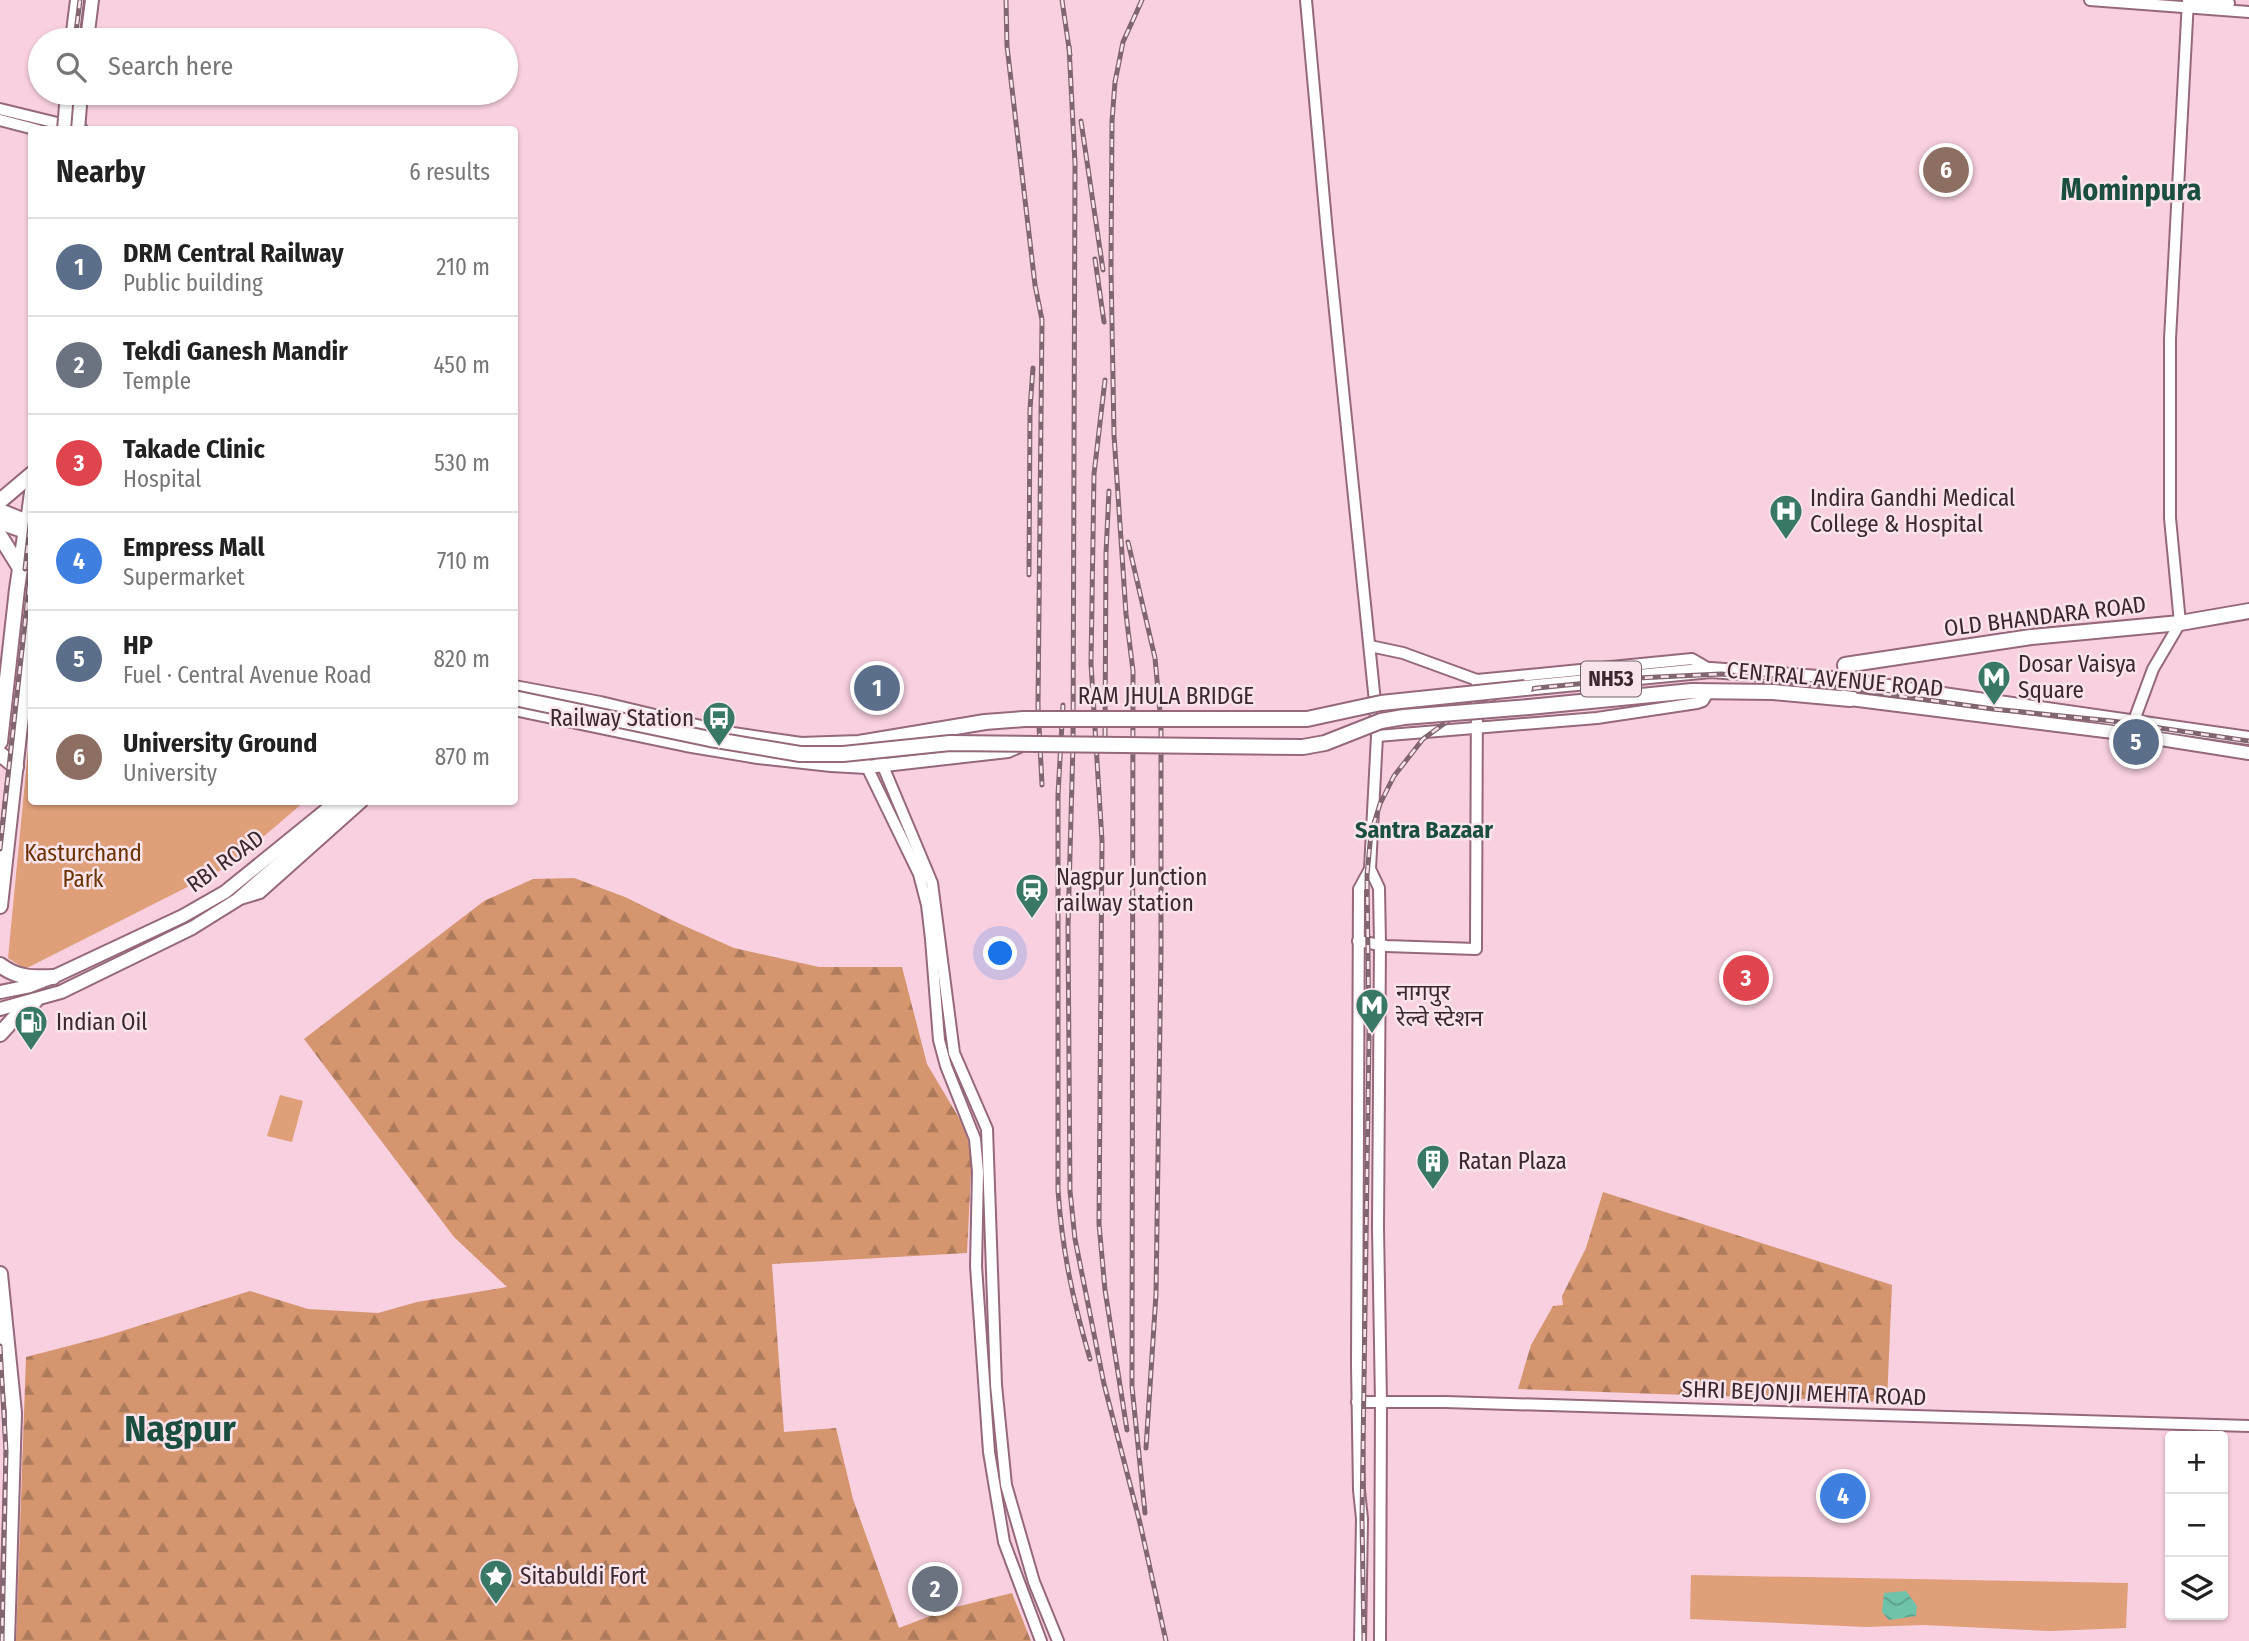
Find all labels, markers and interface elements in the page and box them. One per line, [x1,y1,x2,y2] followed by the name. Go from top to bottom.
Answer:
[28,28,518,105] search box
[52,48,90,86] icon: search
[108,51,233,82] text: Search here
[1923,144,1969,196] pin: 6
[56,154,145,190] text: Nearby
[409,158,490,186] text: 6 results
[2061,172,2202,208] district label: Mominpura
[123,238,344,269] text: DRM Central Railway
[74,253,84,281] text: 1
[436,253,490,281] text: 210 m
[123,269,263,297] text: Public building
[123,336,348,367] text: Tekdi Ganesh Mandir
[74,351,84,379] text: 2
[433,351,490,379] text: 450 m
[123,367,191,395] text: Temple
[123,434,265,465] text: Takade Clinic
[74,449,84,477] text: 3
[434,449,490,477] text: 530 m
[123,465,201,493] text: Hospital
[1810,484,2015,538] place label: Indira Gandhi Medical College & Hospital
[1767,492,1805,541] hospital icon: Indira Gandhi Medical College & Hospital
[123,532,265,563] text: Empress Mall
[73,547,85,575] text: 4
[437,547,490,575] text: 710 m
[123,563,244,591] text: Supermarket
[1942,590,2148,642] street label: OLD BHANDARA ROAD
[123,630,153,661] text: HP
[73,645,85,673] text: 5
[433,645,490,673] text: 820 m
[2018,650,2136,704] place label: Dosar Vaisya Square
[1726,656,1944,702] street label: CENTRAL AVENUE ROAD
[1975,658,2013,707] metro station icon: Dosar Vaisya Square
[123,661,372,689] text: Fuel · Central Avenue Road
[854,662,900,714] pin: 1
[1581,662,1641,696] road number: NH53
[1078,682,1254,710] street label: RAM JHULA BRIDGE
[700,699,738,748] bus stop icon: Railway Station
[550,704,694,732] place label: Railway Station
[2113,716,2159,768] pin: 5
[123,728,317,759] text: University Ground
[73,743,85,771] text: 6
[435,743,490,771] text: 870 m
[123,759,217,787] text: University
[1355,816,1493,844] district label: Santra Bazaar
[181,824,269,898] street label: RBI ROAD
[24,839,142,893] park label: Kasturchand Park
[1056,863,1207,917] place label: Nagpur Junction railway station
[1013,871,1051,920] station icon: Nagpur Junction railway station
[983,936,1017,970] your location
[1723,952,1769,1004] pin: 3
[1395,978,1484,1032] place label: नागपुर रेल्वे स्टेशन
[1353,986,1391,1035] metro station icon: नागपुर रेल्वे स्टेशन
[12,1003,50,1052] fuel station icon: Indian Oil
[56,1008,147,1036] place label: Indian Oil
[1414,1142,1452,1191] building icon: Ratan Plaza
[1458,1147,1567,1175] place label: Ratan Plaza
[1681,1375,1927,1411] street label: SHRI BEJONJI MEHTA ROAD
[124,1406,236,1451] district label: Nagpur
[2165,1431,2228,1620] map controls
[2165,1431,2228,1494] button: +
[1820,1470,1866,1522] pin: 4
[2165,1494,2228,1557] button: −
[477,1557,515,1606] place icon: Sitabuldi Fort
[2165,1557,2228,1620] button: layers
[520,1562,647,1590] place label: Sitabuldi Fort
[912,1563,958,1615] pin: 2

